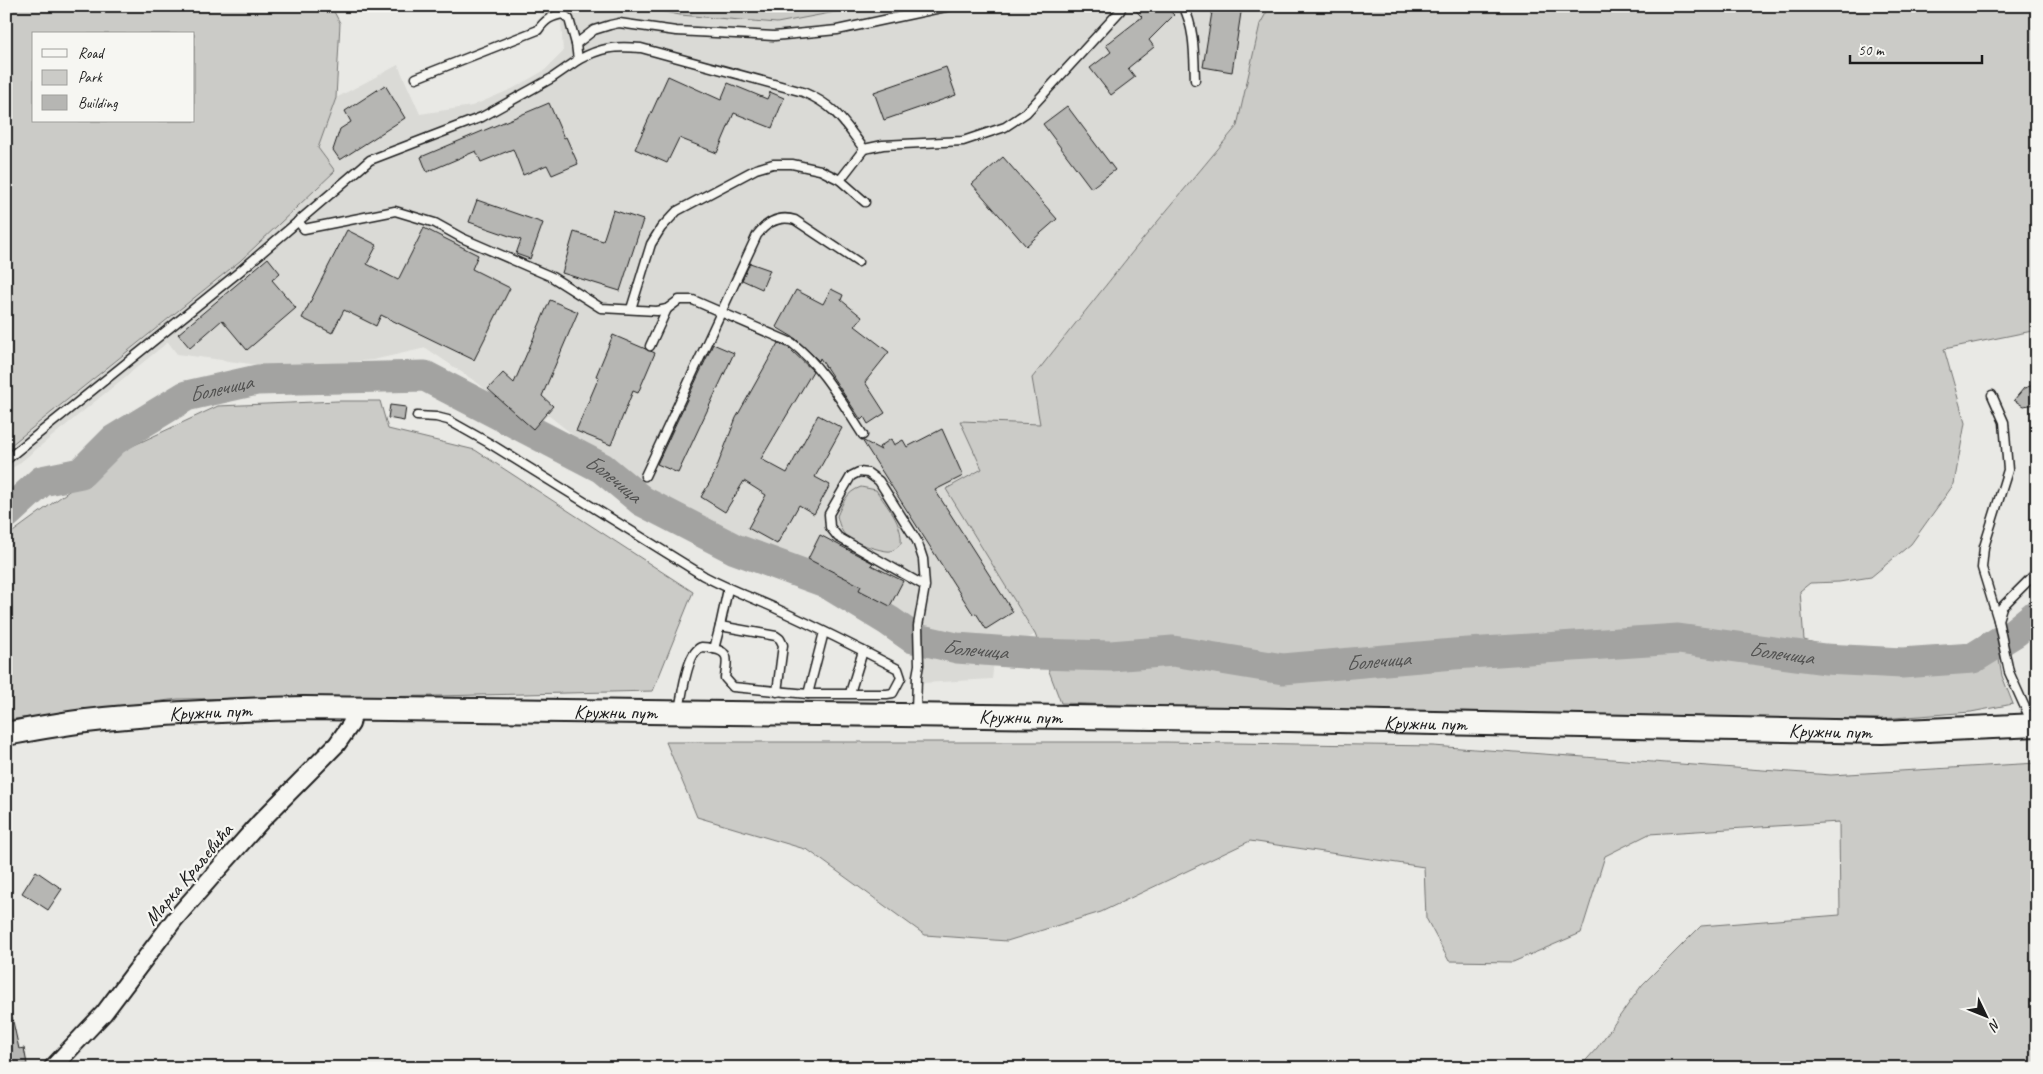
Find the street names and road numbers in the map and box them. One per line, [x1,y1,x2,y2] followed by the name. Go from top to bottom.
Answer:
[168,698,254,727] street label: Кружни пут
[574,699,659,725] street label: Кружни пут
[979,704,1064,730] street label: Кружни пут
[1384,710,1469,737] street label: Кружни пут
[1788,718,1874,745] street label: Кружни пут
[139,817,239,930] street label: Марка Краљевића

